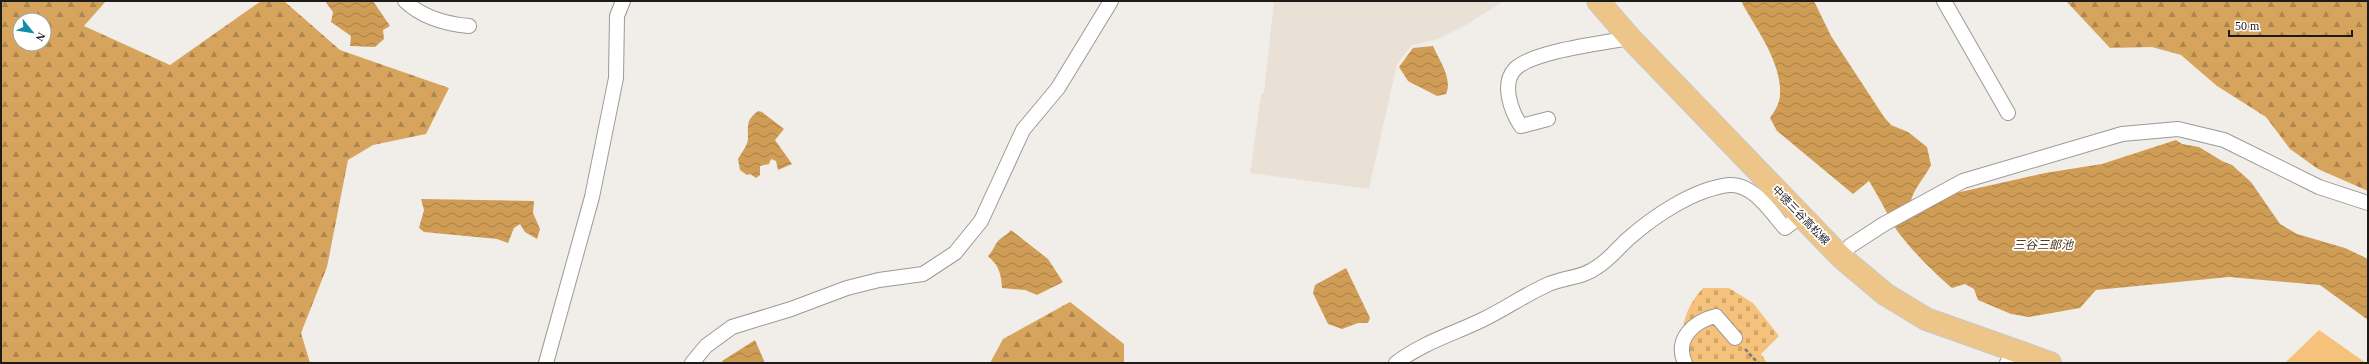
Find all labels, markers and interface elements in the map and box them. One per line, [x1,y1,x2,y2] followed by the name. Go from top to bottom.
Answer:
[12,12,52,52] north arrow
[2229,12,2352,38] scale bar
[2235,19,2260,33] text: 50 m
[33,31,48,43] text: N
[1770,183,1832,247] street label: 中徳三谷高松線
[2013,238,2074,252] water label: 三谷三郎池

